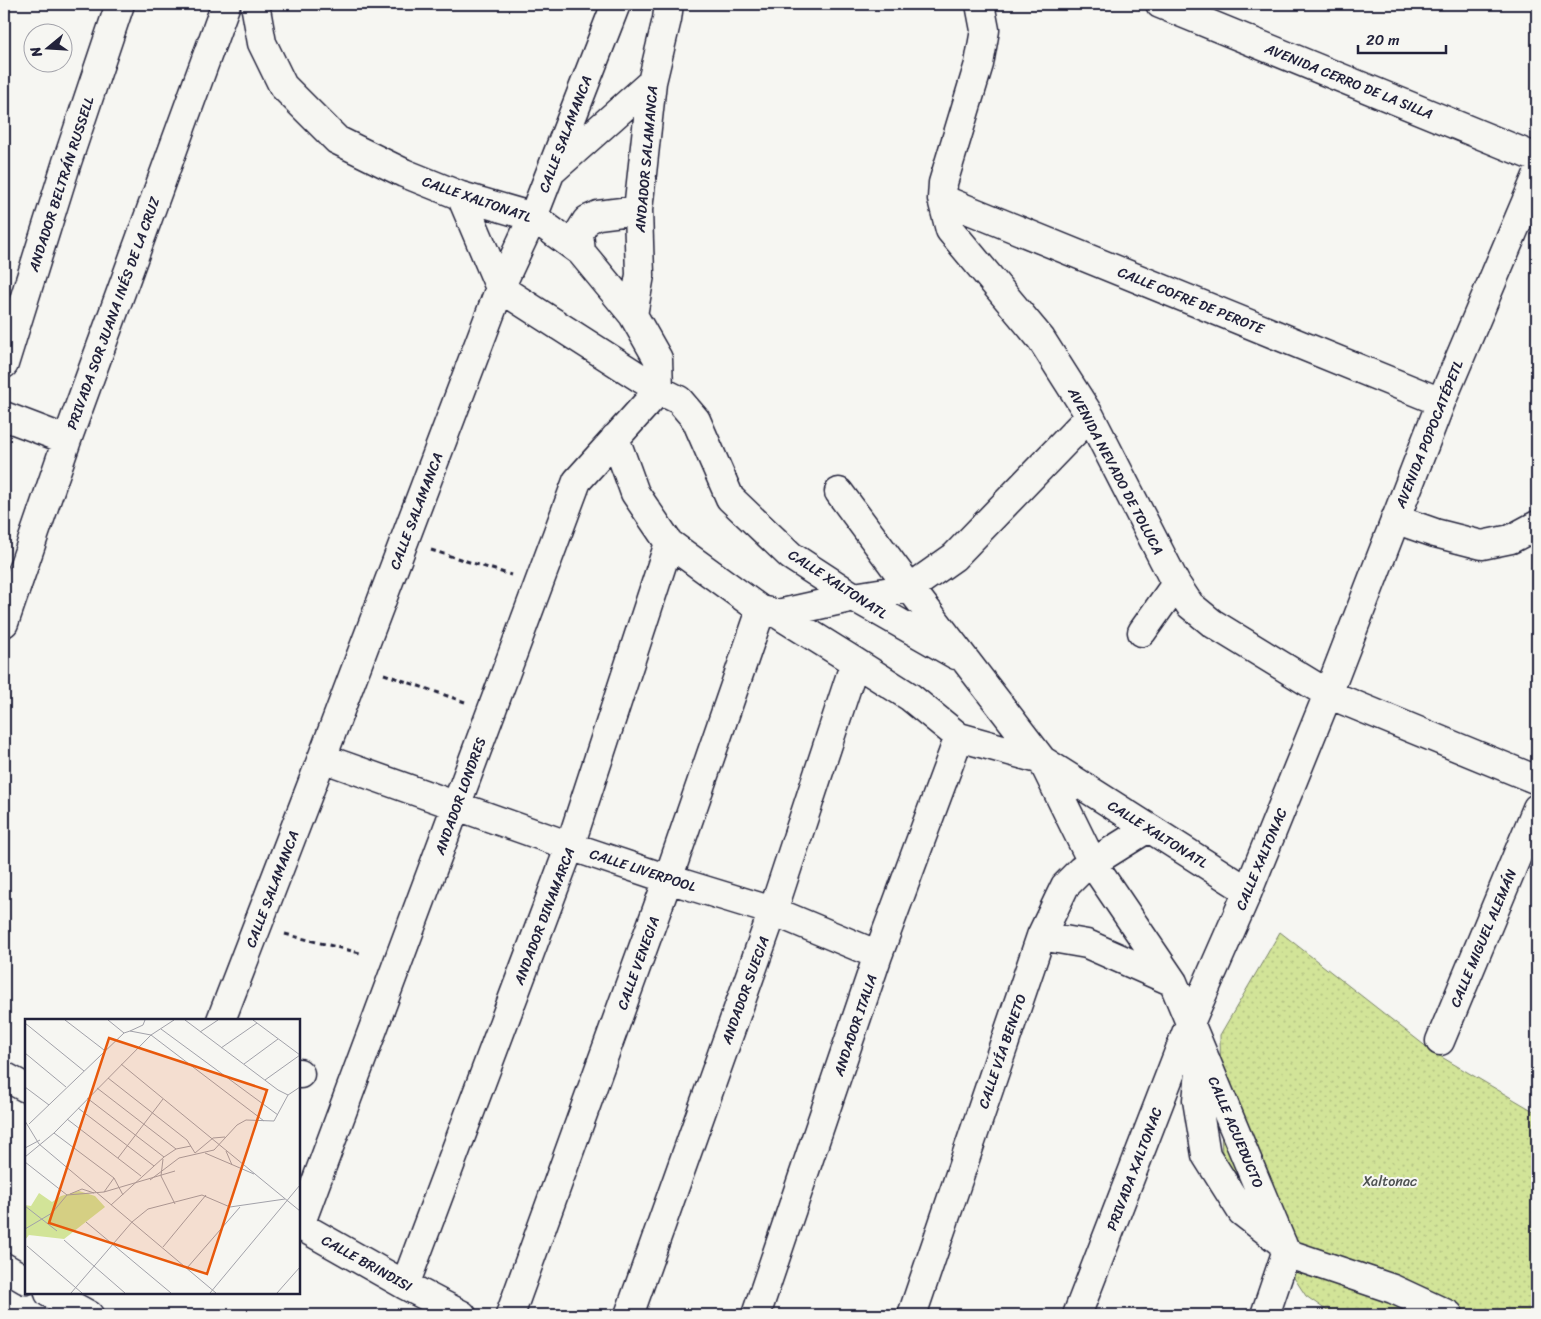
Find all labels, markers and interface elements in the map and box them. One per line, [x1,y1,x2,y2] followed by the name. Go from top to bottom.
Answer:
[22,22,72,72] north arrow
[1358,22,1446,54] scale bar
[1366,27,1400,53] text: 20 m
[1260,36,1437,127] street label: AVENIDA CERRO DE LA SILLA
[23,43,50,61] text: N
[532,72,599,196] street label: CALLE SALAMANCA
[628,85,665,235] street label: ANDADOR SALAMANCA
[21,93,102,276] street label: ANDADOR BELTRÁN RUSSELL
[419,169,535,230] street label: CALLE XALTONATL
[60,193,167,433] street label: PRIVADA SOR JUANA INÉS DE LA CRUZ
[1114,260,1269,342] street label: CALLE COFRE DE PEROTE
[1388,356,1471,513] street label: AVENIDA POPOCATÉPETL
[1060,382,1170,559] street label: AVENIDA NEVADO DE TOLUCA
[383,449,450,573] street label: CALLE SALAMANCA
[783,543,893,626] street label: CALLE XALTONATL
[427,733,494,859] street label: ANDADOR LONDRES
[1103,794,1213,876] street label: CALLE XALTONATL
[1229,804,1294,914] street label: CALLE XALTONAC
[239,827,306,951] street label: CALLE SALAMANCA
[586,841,700,900] street label: CALLE LIVERPOOL
[506,844,582,989] street label: ANDADOR DINAMARCA
[1443,865,1524,1011] street label: CALLE MIGUEL ALEMÁN
[610,913,667,1013] street label: CALLE VENECIA
[714,933,777,1049] street label: ANDADOR SUECIA
[826,971,885,1080] street label: ANDADOR ITALIA
[971,990,1034,1112] street label: CALLE VÍA BENETO
[25,1019,300,1294] inset map
[1201,1072,1270,1192] street label: CALLE ACUEDUCTO
[1099,1103,1170,1234] street label: PRIVADA XALTONAC
[1362,1169,1417,1194] park label: Xaltonac
[317,1228,417,1299] street label: CALLE BRINDISI

